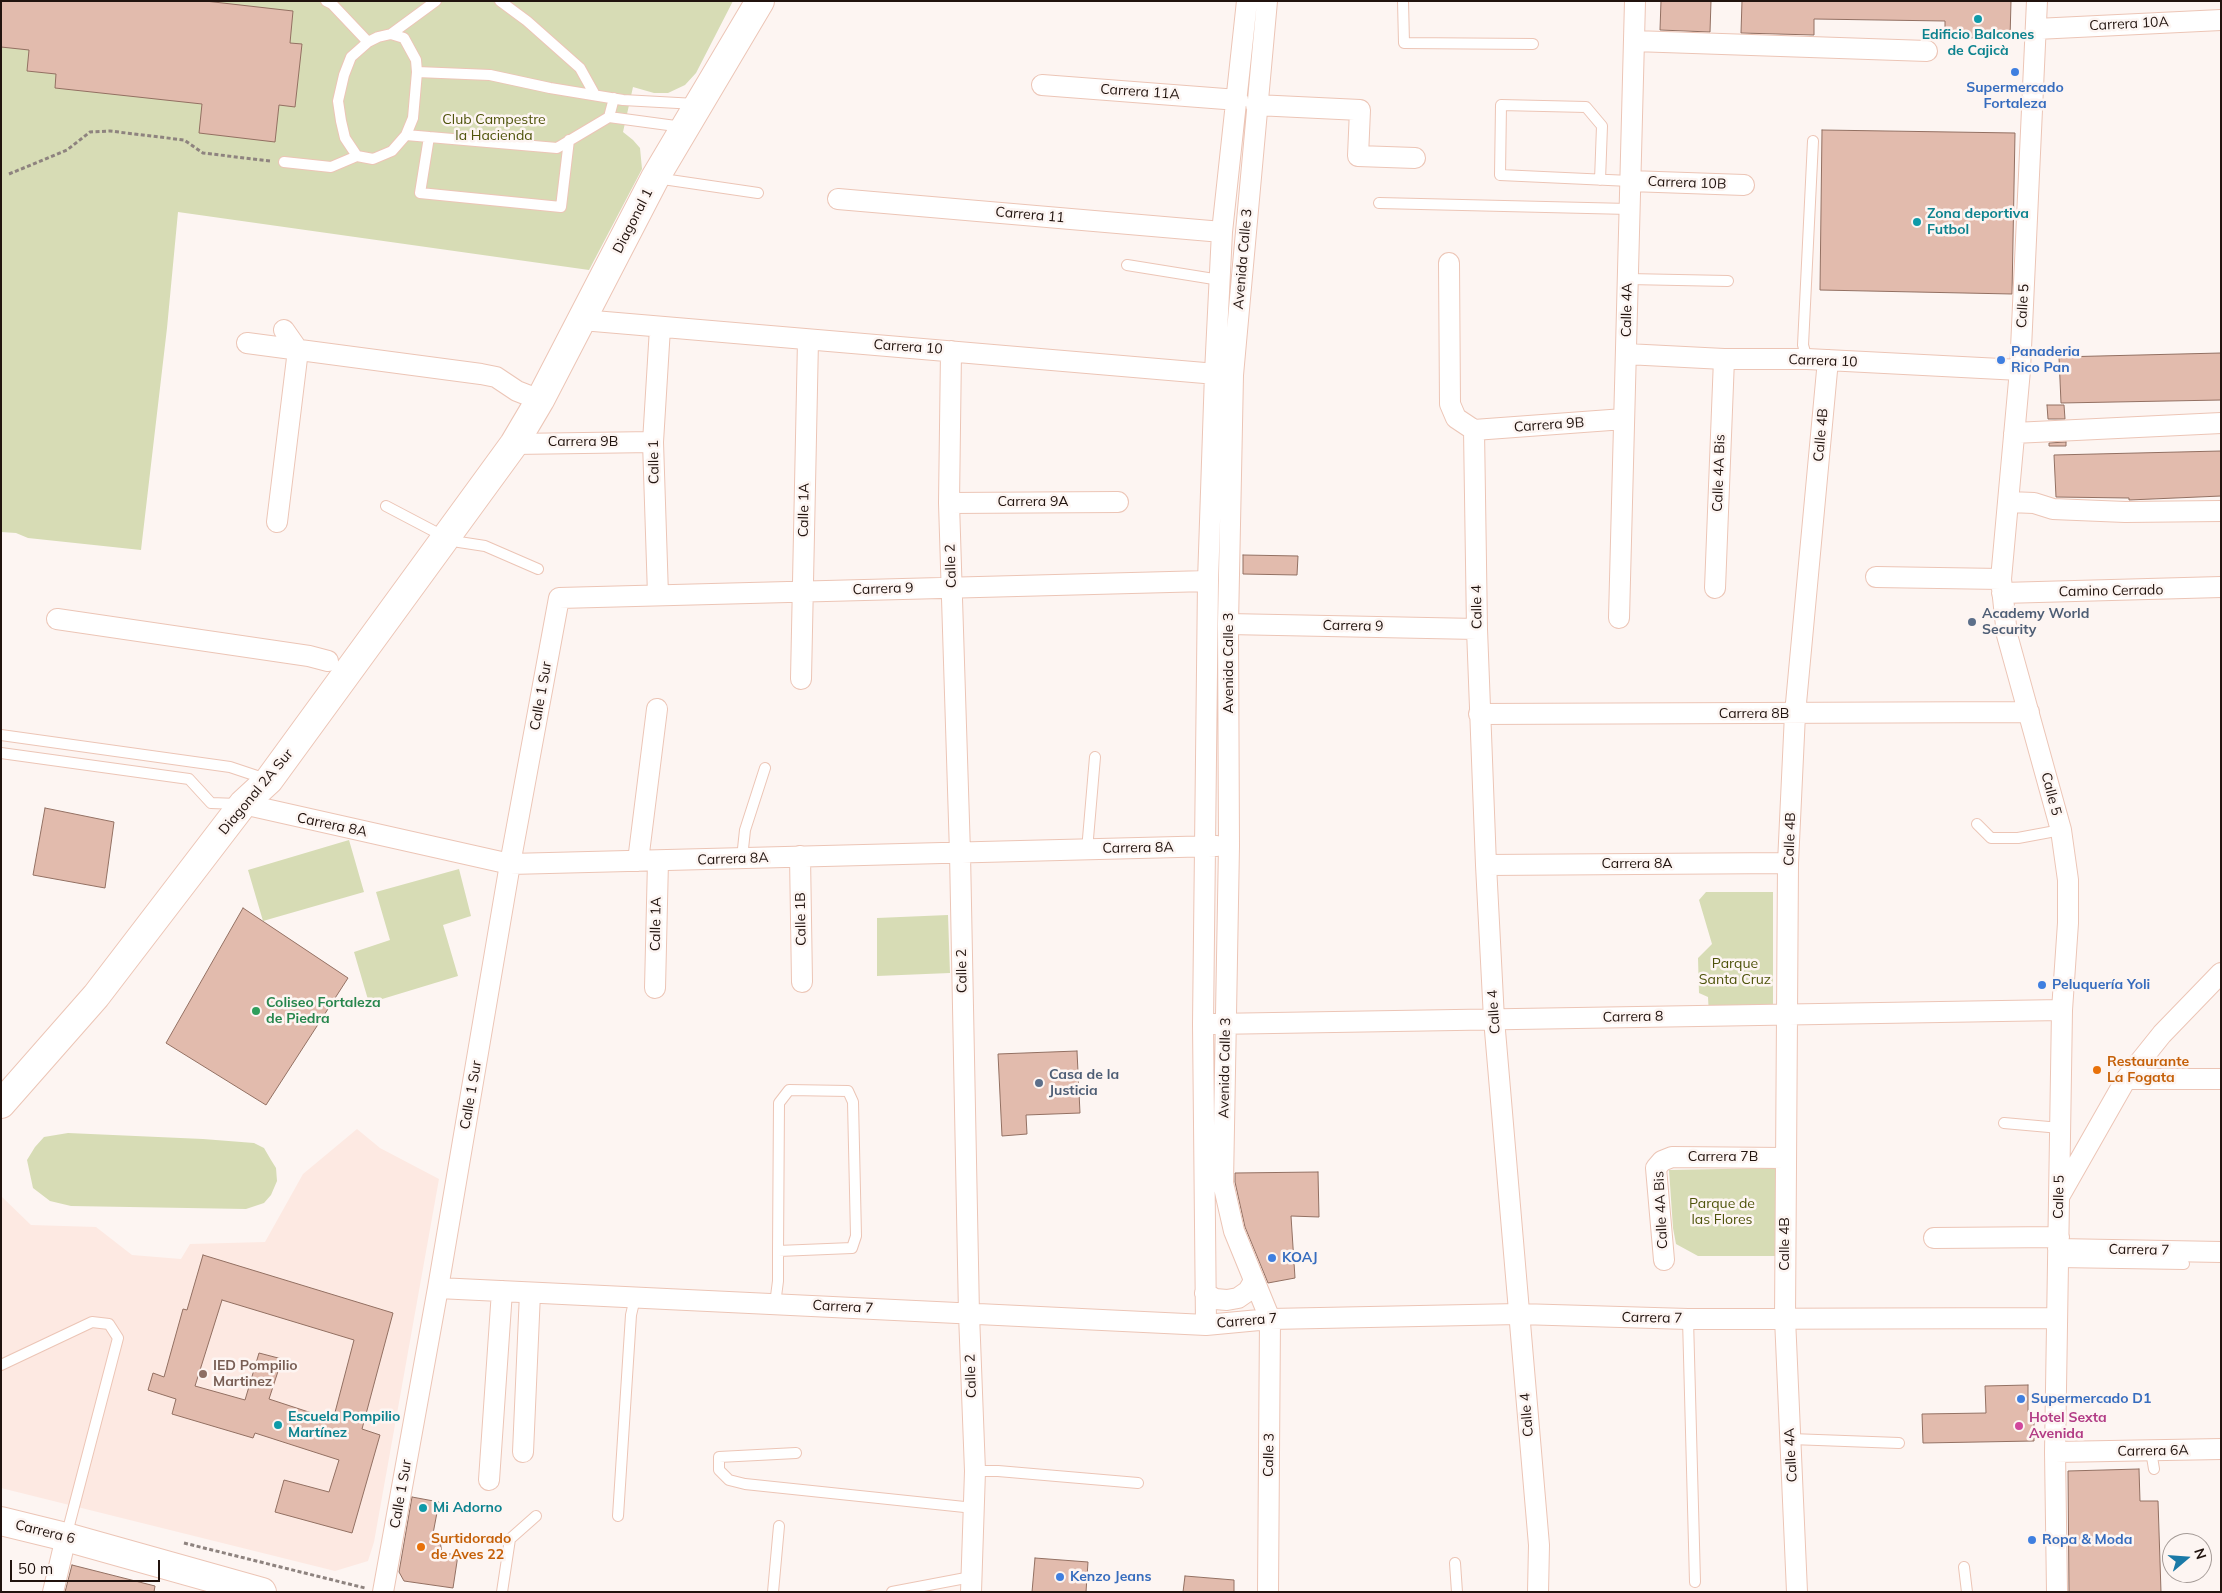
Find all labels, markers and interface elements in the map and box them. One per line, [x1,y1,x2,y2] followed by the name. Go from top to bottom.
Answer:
[1972,13,1984,25] marker: Edificio Balcones de Cajicà
[2089,14,2169,34] street label: Carrera 10A
[1922,27,2034,59] place label: Edificio Balcones de Cajicà
[2009,66,2021,78] marker: Supermercado Fortaleza
[1966,80,2064,112] place label: Supermercado Fortaleza
[1100,81,1180,103] street label: Carrera 11A
[442,112,546,144] park label: Club Campestre la Hacienda
[1647,173,1727,193] street label: Carrera 10B
[609,186,657,256] street label: Diagonal 1
[995,204,1065,226] street label: Carrera 11
[1927,206,2029,238] place label: Zona deportiva Futbol
[1230,208,1256,310] street label: Avenida Calle 3
[1911,216,1923,228] marker: Zona deportiva Futbol
[1618,283,1636,337] street label: Calle 4A
[2013,284,2033,328] street label: Calle 5
[873,336,943,358] street label: Carrera 10
[2011,344,2080,377] place label: Panaderia Rico Pan
[1788,351,1858,371] street label: Carrera 10
[1995,354,2007,366] marker: Panaderia Rico Pan
[1810,408,1832,462] street label: Calle 4B
[1513,414,1585,436] street label: Carrera 9B
[548,434,618,450] street label: Carrera 9B
[1709,434,1729,512] street label: Calle 4A Bis
[645,440,663,484] street label: Calle 1
[795,483,813,537] street label: Calle 1A
[997,494,1069,510] street label: Carrera 9A
[942,544,960,588] street label: Calle 2
[852,580,914,598] street label: Carrera 9
[2058,582,2164,600] street label: Camino Cerrado
[1468,585,1486,629] street label: Calle 4
[1982,606,2089,638] place label: Academy World Security
[1221,613,1237,713] street label: Avenida Calle 3
[1966,616,1978,628] marker: Academy World Security
[1322,617,1384,635] street label: Carrera 9
[527,660,555,732] street label: Calle 1 Sur
[1719,706,1789,722] street label: Carrera 8B
[215,746,297,838] street label: Diagonal 2A Sur
[2037,771,2065,817] street label: Calle 5
[295,809,369,841] street label: Carrera 8A
[1781,812,1799,866] street label: Calle 4B
[1102,839,1174,857] street label: Carrera 8A
[697,849,769,869] street label: Carrera 8A
[1601,856,1673,872] street label: Carrera 8A
[792,892,810,946] street label: Calle 1B
[647,897,665,951] street label: Calle 1A
[953,949,971,993] street label: Calle 2
[1699,956,1771,989] park label: Parque Santa Cruz
[2052,977,2150,993] place label: Peluquería Yoli
[2036,979,2048,991] marker: Peluquería Yoli
[1484,989,1504,1035] street label: Calle 4
[266,995,381,1028] place label: Coliseo Fortaleza de Piedra
[250,1005,262,1017] marker: Coliseo Fortaleza de Piedra
[1602,1008,1664,1026] street label: Carrera 8
[1216,1017,1234,1119] street label: Avenida Calle 3
[2107,1054,2189,1086] place label: Restaurante La Fogata
[457,1059,485,1131] street label: Calle 1 Sur
[2091,1064,2103,1076] marker: Restaurante La Fogata
[1049,1067,1119,1100] place label: Casa de la Justicia
[1033,1077,1045,1089] marker: Casa de la Justicia
[1688,1149,1758,1165] street label: Carrera 7B
[1651,1171,1671,1249] street label: Calle 4A Bis
[2050,1175,2068,1219] street label: Calle 5
[1689,1196,1755,1228] park label: Parque de las Flores
[1777,1217,1793,1271] street label: Calle 4B
[2108,1241,2170,1259] street label: Carrera 7
[1282,1250,1318,1266] place label: KOAJ
[1266,1252,1278,1264] marker: KOAJ
[812,1297,874,1317] street label: Carrera 7
[1621,1309,1683,1327] street label: Carrera 7
[1216,1310,1278,1332] street label: Carrera 7
[962,1354,980,1398] street label: Calle 2
[213,1358,298,1390] place label: IED Pompilio Martinez
[197,1368,209,1380] marker: IED Pompilio Martinez
[2031,1391,2151,1407] place label: Supermercado D1
[1517,1392,1537,1438] street label: Calle 4
[2015,1393,2027,1405] marker: Supermercado D1
[288,1409,400,1441] place label: Escuela Pompilio Martínez
[2029,1410,2107,1442] place label: Hotel Sexta Avenida
[272,1419,284,1431] marker: Escuela Pompilio Martínez
[2013,1420,2025,1432] marker: Hotel Sexta Avenida
[1781,1427,1801,1483] street label: Calle 4A
[1260,1433,1278,1477] street label: Calle 3
[2117,1442,2189,1460] street label: Carrera 6A
[387,1458,415,1530] street label: Calle 1 Sur
[433,1500,502,1516] place label: Mi Adorno
[417,1502,429,1514] marker: Mi Adorno
[13,1516,77,1548] street label: Carrera 6
[431,1531,511,1564] place label: Surtidorado de Aves 22
[2042,1532,2132,1548] place label: Ropa & Moda
[2162,1533,2212,1583] north arrow
[2026,1534,2038,1546] marker: Ropa & Moda
[415,1541,427,1553] marker: Surtidorado de Aves 22
[2190,1546,2211,1561] text: N
[12,1550,162,1582] scale bar
[18,1559,53,1578] text: 50 m
[1070,1569,1151,1585] place label: Kenzo Jeans
[1054,1571,1066,1583] marker: Kenzo Jeans

